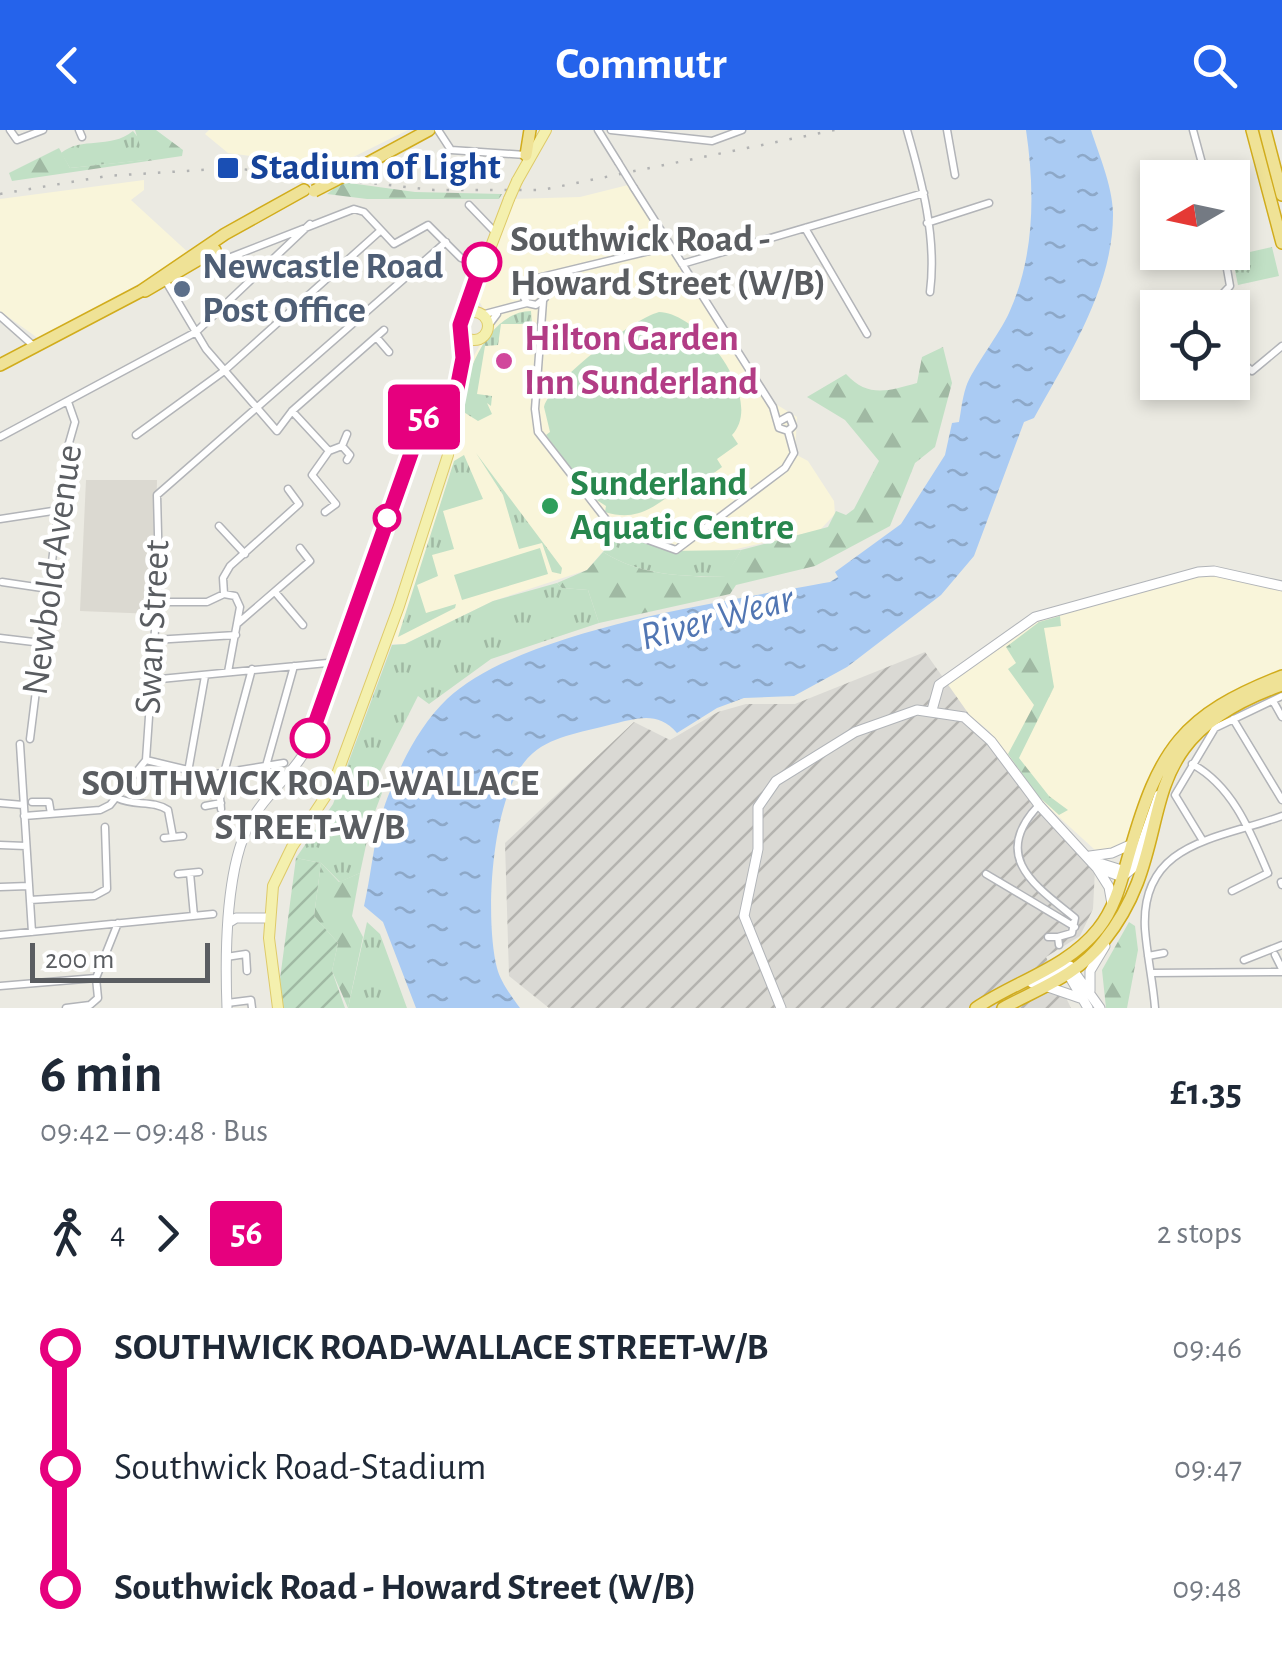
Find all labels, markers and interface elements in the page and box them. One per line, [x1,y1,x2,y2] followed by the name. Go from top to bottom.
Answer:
[40,38,95,93] icon: back
[1187,38,1242,93] icon: search
[555,42,727,87] text: Commutr
[250,149,501,187] place label: Stadium of Light
[215,155,241,181] marker: Stadium of Light
[1140,160,1250,270] north arrow
[1140,160,1250,400] map controls
[510,221,826,303] place label: Southwick Road - Howard Street (W/B)
[463,243,501,281] marker: Southwick Road - Howard Street (W/B)
[202,248,444,330] place label: Newcastle Road Post Office
[171,278,193,300] marker: Newcastle Road Post Office
[1140,290,1250,400] button: locate
[524,320,758,402] place label: Hilton Garden Inn Sunderland
[493,350,515,372] marker: Hilton Garden Inn Sunderland
[379,384,469,450] line badge: 56
[408,400,440,435] text: 56
[17,442,89,698] street label: Newbold Avenue
[570,465,794,547] place label: Sunderland Aquatic Centre
[539,495,561,517] marker: Sunderland Aquatic Centre
[374,505,400,531] unlabelled marker
[129,539,177,715] street label: Swan Street
[636,578,799,658] water label: River Wear
[291,719,329,757] marker: SOUTHWICK ROAD-WALLACE STREET-W/B
[81,765,539,847] place label: SOUTHWICK ROAD-WALLACE STREET-W/B
[30,938,210,983] scale bar
[45,946,114,974] text: 200 m
[40,1047,163,1102] text: 6 min
[1170,1074,1242,1112] text: £1.35
[40,1115,268,1147] text: 09:42 – 09:48 · Bus
[40,1206,95,1261] icon: walk
[140,1206,195,1261] icon: forward
[230,1216,262,1251] text: 56
[110,1217,125,1249] text: 4
[1157,1217,1242,1249] text: 2 stops
[114,1329,768,1367] text: SOUTHWICK ROAD-WALLACE STREET-W/B
[1172,1332,1242,1364] text: 09:46
[114,1449,487,1487] text: Southwick Road-Stadium
[1174,1452,1242,1484] text: 09:47
[114,1569,696,1607] text: Southwick Road - Howard Street (W/B)
[1172,1572,1242,1604] text: 09:48

